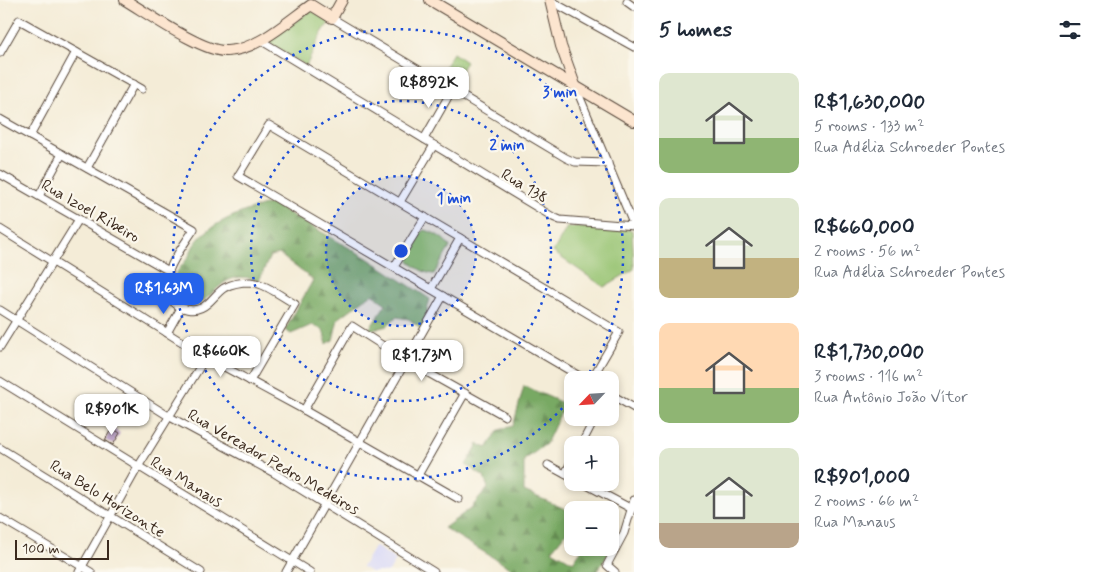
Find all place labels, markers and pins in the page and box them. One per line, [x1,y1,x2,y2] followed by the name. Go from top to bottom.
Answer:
[388,66,470,109] pin: R$892K
[392,242,410,260] centre of rings
[118,272,210,315] pin: R$1.63M
[180,336,262,378] pin: R$660K
[376,340,468,382] pin: R$1.73M
[71,394,153,436] pin: R$901K

